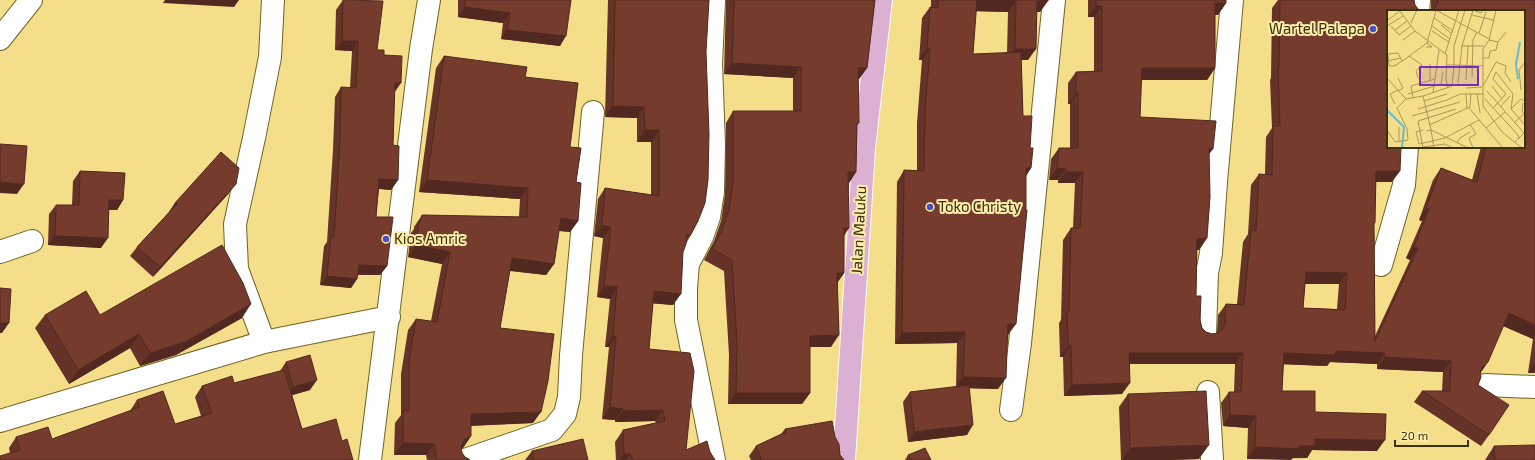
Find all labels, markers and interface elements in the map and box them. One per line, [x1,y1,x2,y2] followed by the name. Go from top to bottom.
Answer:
[1387,10,1525,148] inset map
[1269,19,1365,37] place label: Wartel Palapa
[1368,24,1378,34] marker: Wartel Palapa
[847,185,869,275] street label: Jalan Maluku
[938,197,1021,215] place label: Toko Christy
[925,202,935,212] marker: Toko Christy
[394,229,465,247] place label: Kios Amric
[381,234,391,244] marker: Kios Amric
[1395,422,1468,448] scale bar
[1401,428,1428,442] text: 20 m

